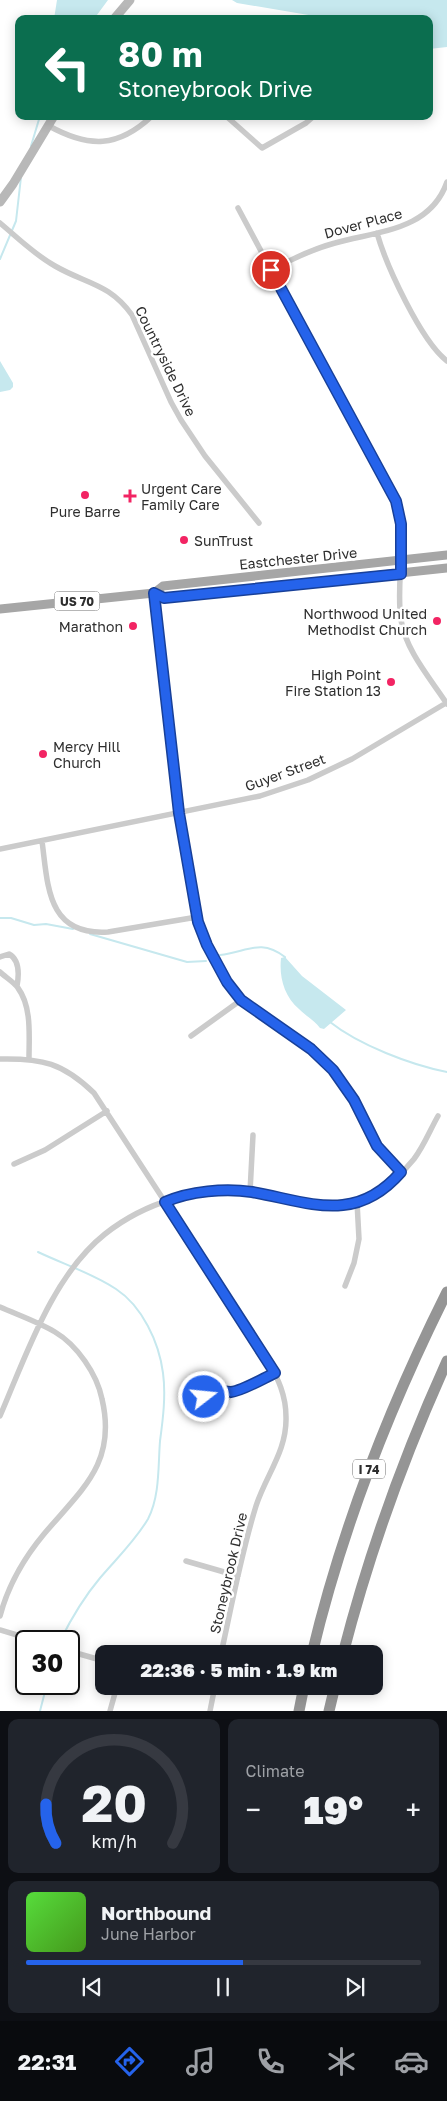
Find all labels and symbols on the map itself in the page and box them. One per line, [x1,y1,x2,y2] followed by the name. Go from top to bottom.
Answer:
[322,204,404,242] street label: Dover Place
[250,249,292,291] pin
[132,303,200,419] street label: Countryside Drive
[141,480,222,513] place label: Urgent Care Family Care
[79,489,91,501] marker: Pure Barre
[123,489,137,503] marker: Urgent Care Family Care
[50,503,120,520] place label: Pure Barre
[194,532,253,549] place label: SunTrust
[178,534,190,546] marker: SunTrust
[238,543,358,573] street label: Eastchester Drive
[54,592,100,610] road number: US 70
[303,605,427,638] place label: Northwood United Methodist Church
[431,615,443,627] marker: Northwood United Methodist Church
[59,618,123,635] place label: Marathon
[127,620,139,632] marker: Marathon
[285,666,381,699] place label: High Point Fire Station 13
[385,676,397,688] marker: High Point Fire Station 13
[53,738,121,771] place label: Mercy Hill Church
[37,748,49,760] marker: Mercy Hill Church
[242,750,328,794] street label: Guyer Street
[177,1370,229,1422] position arrow
[353,1460,385,1478] road number: I 74
[206,1511,250,1635] street label: Stoneybrook Drive
[15,1630,80,1695] speed limit sign: 30

